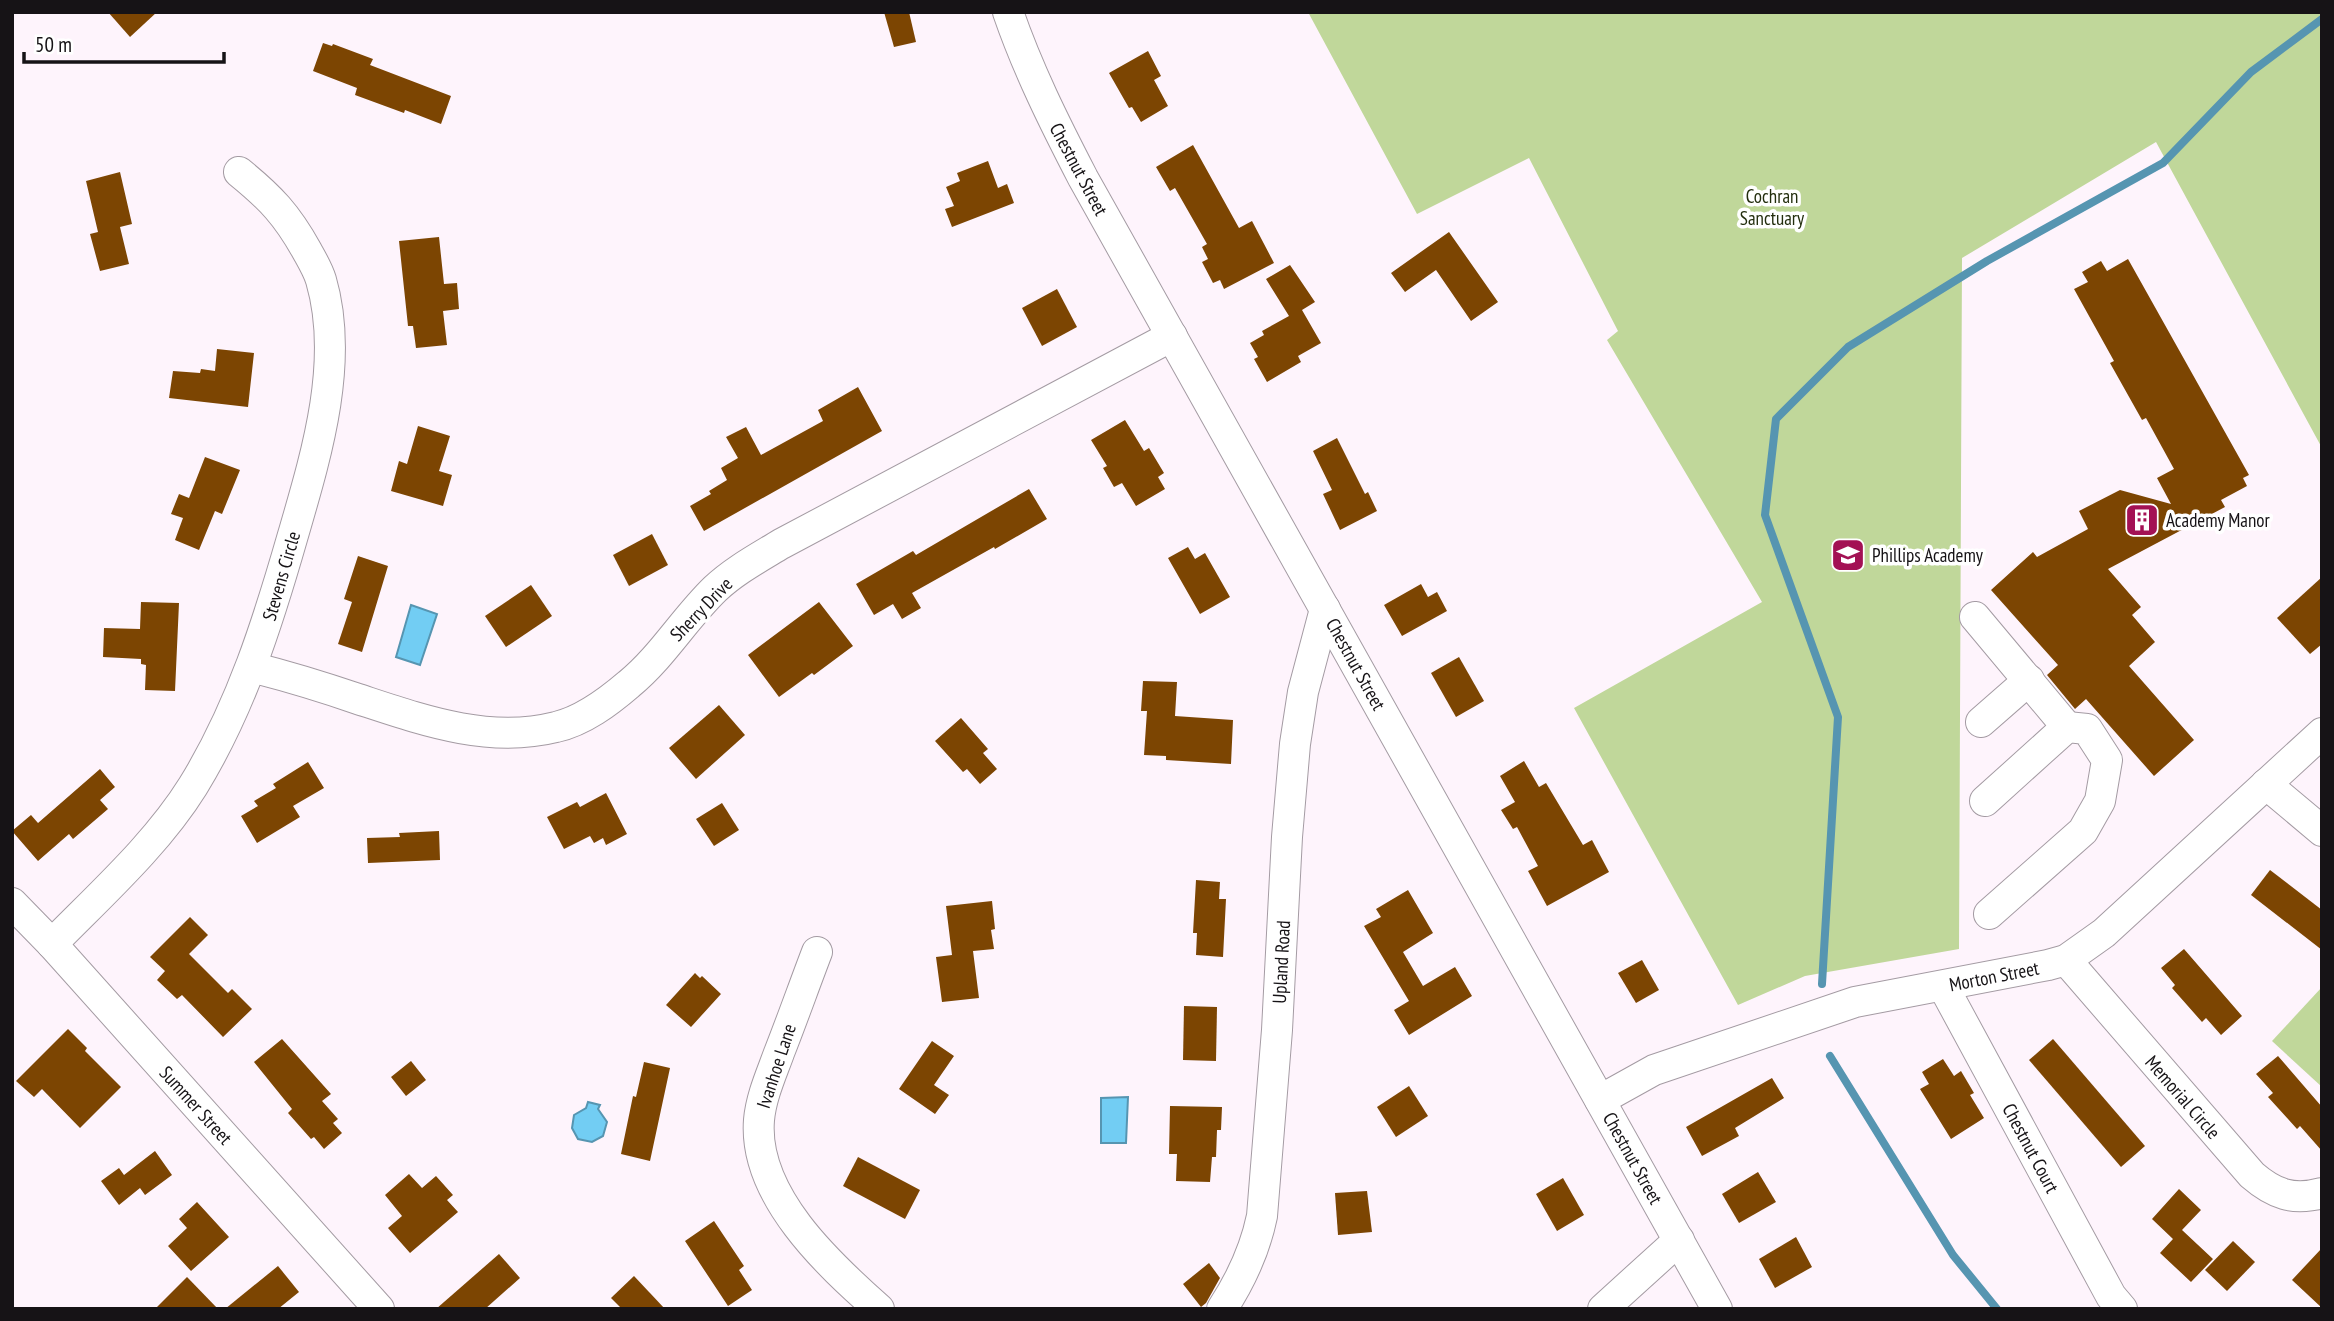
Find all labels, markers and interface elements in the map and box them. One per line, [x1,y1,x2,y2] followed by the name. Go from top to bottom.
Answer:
[24,21,224,65] scale bar
[35,31,72,58] text: 50 m
[1045,118,1114,220] street label: Chestnut Street
[1740,184,1805,230] park label: Cochran Sanctuary
[2123,501,2161,539] building icon: Academy Manor
[2166,508,2270,532] place label: Academy Manor
[257,528,305,623] street label: Stevens Circle
[1829,536,1867,574] school or university icon: Phillips Academy
[1872,543,1984,567] place label: Phillips Academy
[665,572,737,646] street label: Sherry Drive
[1321,614,1392,715] street label: Chestnut Street
[1267,920,1295,1004] street label: Upland Road
[1947,955,2042,996] street label: Morton Street
[751,1020,801,1111] street label: Ivanhoe Lane
[2140,1050,2226,1144] street label: Memorial Circle
[154,1061,238,1150] street label: Summer Street
[1997,1099,2065,1198] street label: Chestnut Court
[1598,1108,1669,1209] street label: Chestnut Street

